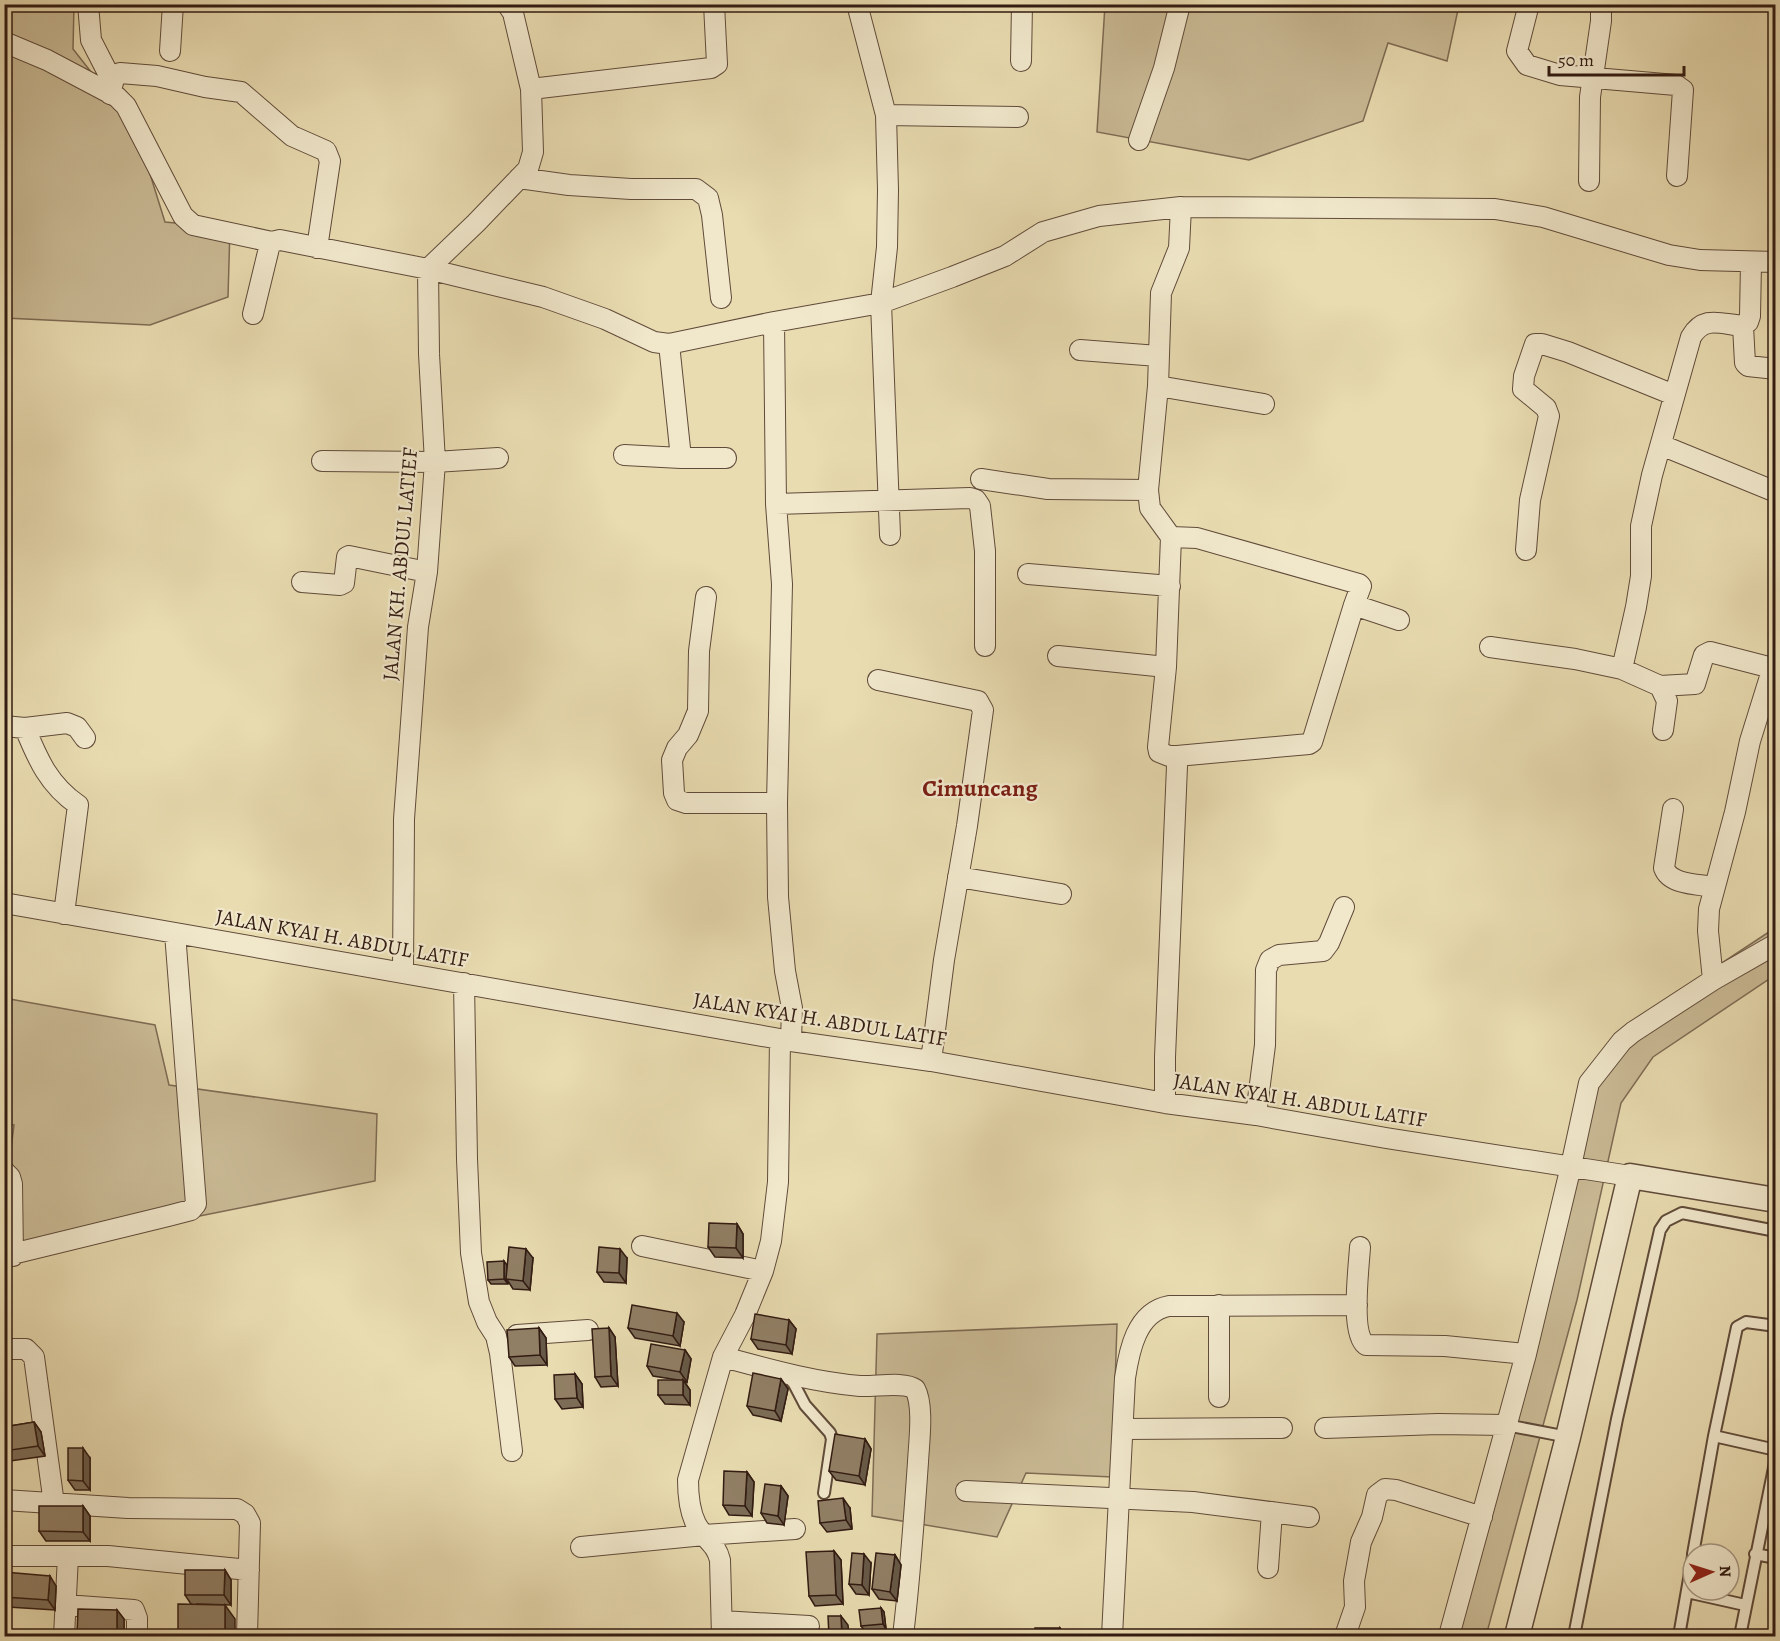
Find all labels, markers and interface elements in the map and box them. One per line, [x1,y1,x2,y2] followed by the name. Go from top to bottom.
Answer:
[1549,39,1684,77] scale bar
[1558,48,1594,72] text: 50 m
[376,446,424,682] street label: JALAN KH. ABDUL LATIEF
[922,772,1039,804] district label: Cimuncang
[214,902,471,974] street label: JALAN KYAI H. ABDUL LATIF
[691,985,949,1053] street label: JALAN KYAI H. ABDUL LATIF
[1171,1066,1429,1134] street label: JALAN KYAI H. ABDUL LATIF
[1681,1542,1741,1602] north arrow
[1714,1565,1736,1578] text: N

